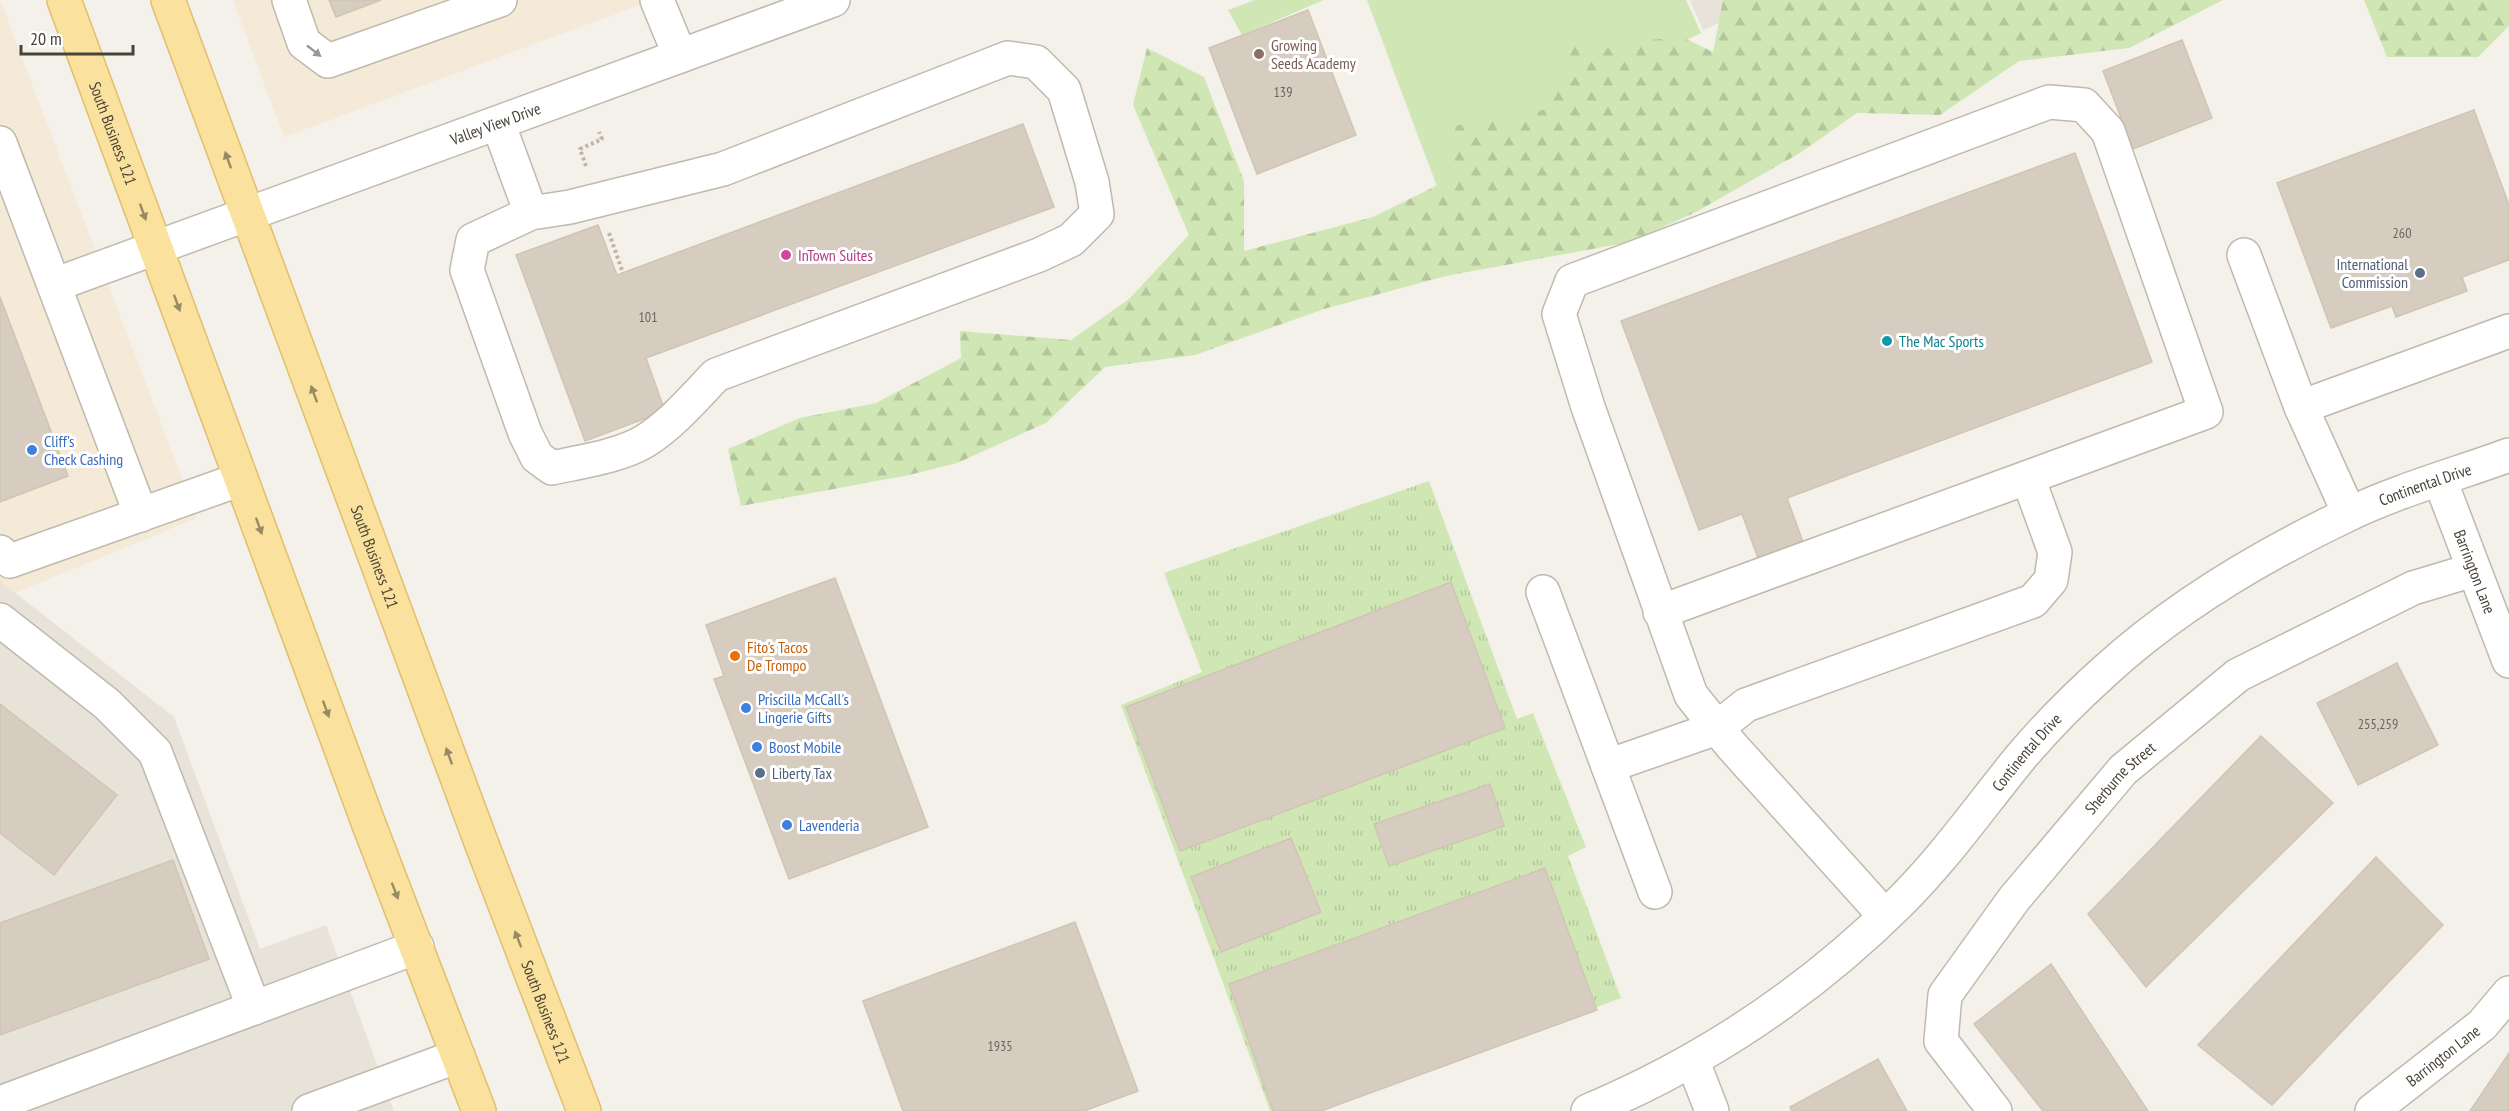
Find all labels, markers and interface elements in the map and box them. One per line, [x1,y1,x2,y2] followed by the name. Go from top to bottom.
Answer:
[21,18,134,56] scale bar
[30,27,62,50] text: 20 m
[1271,35,1356,73] place label: Growing Seeds Academy
[307,44,322,56] one-way arrow
[1252,47,1266,61] marker: Growing Seeds Academy
[85,79,141,188] street label: South Business 121
[1274,83,1292,101] house number: 139
[447,98,543,150] street label: Valley View Drive
[222,151,232,169] one-way arrow
[138,204,148,222] one-way arrow
[2393,224,2411,242] house number: 260
[798,245,873,265] place label: InTown Suites
[779,248,793,262] marker: InTown Suites
[2337,254,2408,292] place label: International Commission
[2413,266,2427,280] marker: International Commission
[172,295,182,313] one-way arrow
[639,308,657,326] house number: 101
[1899,331,1984,351] place label: The Mac Sports
[1880,334,1894,348] marker: The Mac Sports
[309,385,319,403] one-way arrow
[44,431,123,469] place label: Cliff's Check Cashing
[25,443,39,457] marker: Cliff's Check Cashing
[2376,459,2474,510] street label: Continental Drive
[347,502,403,611] street label: South Business 121
[254,517,264,535] one-way arrow
[2450,527,2500,616] street label: Barrington Lane
[747,637,808,675] place label: Fito's Tacos De Trompo
[728,649,742,663] marker: Fito's Tacos De Trompo
[758,689,849,727] place label: Priscilla McCall's Lingerie Gifts
[322,700,332,718] one-way arrow
[739,701,753,715] marker: Priscilla McCall's Lingerie Gifts
[1988,709,2065,795] street label: Continental Drive
[2358,715,2398,733] house number: 255,259
[769,737,841,757] place label: Boost Mobile
[2080,737,2160,818] street label: Sherburne Street
[750,740,764,754] marker: Boost Mobile
[444,747,454,765] one-way arrow
[772,763,832,783] place label: Liberty Tax
[753,766,767,780] marker: Liberty Tax
[799,815,859,835] place label: Lavenderia
[780,818,794,832] marker: Lavenderia
[391,882,400,900] one-way arrow
[513,929,523,947] one-way arrow
[517,957,575,1066] street label: South Business 121
[2402,1021,2484,1091] street label: Barrington Lane
[987,1037,1013,1055] house number: 1935

